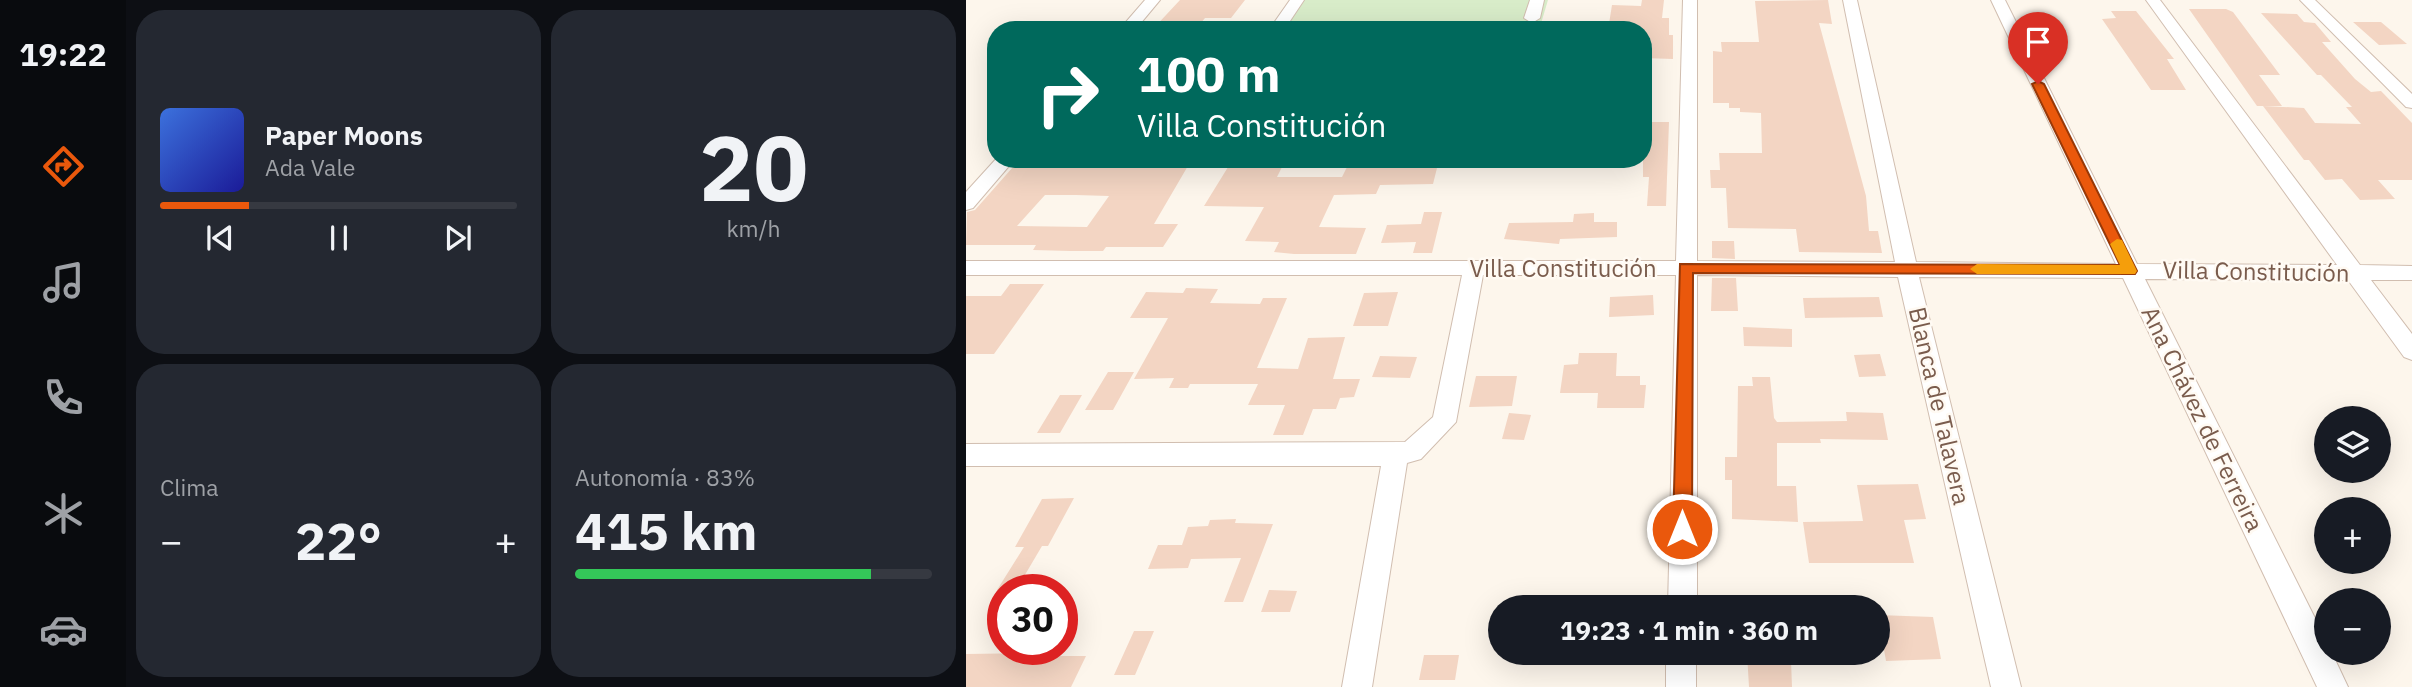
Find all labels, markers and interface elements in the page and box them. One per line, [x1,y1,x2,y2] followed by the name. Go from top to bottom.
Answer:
[2008,12.0,2068,84] pin
[2019,23,2057,61] icon: arrive
[19,33,107,75] text: 19:22
[1137,42,1281,105] text: 100 m
[1022,49,1113,140] icon: right
[1137,104,1387,146] text: Villa Constitución
[699,108,808,226] text: 20
[265,118,423,152] text: Paper Moons
[39,142,88,191] icon: directions
[265,152,355,182] text: Ada Vale
[726,213,781,243] text: km/h
[201,219,239,257] icon: previous
[320,219,358,257] icon: pause
[439,219,477,257] icon: next
[1469,252,1657,284] street label: Villa Constitución
[2162,253,2350,289] street label: Villa Constitución
[39,258,88,307] icon: music
[2134,301,2272,537] street label: Ana Chávez de Ferreira
[1902,304,1978,508] street label: Blanca de Talavera
[39,373,88,422] icon: phone
[2314,406,2391,665] map controls
[2314,406,2391,483] button: layers
[575,462,755,492] text: Autonomía · 83%
[160,472,219,502] text: Clima
[39,489,88,538] icon: climate
[1645,492,1719,566] position arrow
[575,497,757,564] text: 415 km
[2314,497,2391,574] button: +
[295,507,382,574] text: 22°
[160,516,183,565] text: −
[494,516,517,565] text: +
[987,574,1078,665] speed limit sign: 30
[2314,588,2391,665] button: −
[39,605,88,654] icon: car
[1560,613,1818,647] text: 19:23 · 1 min · 360 m

